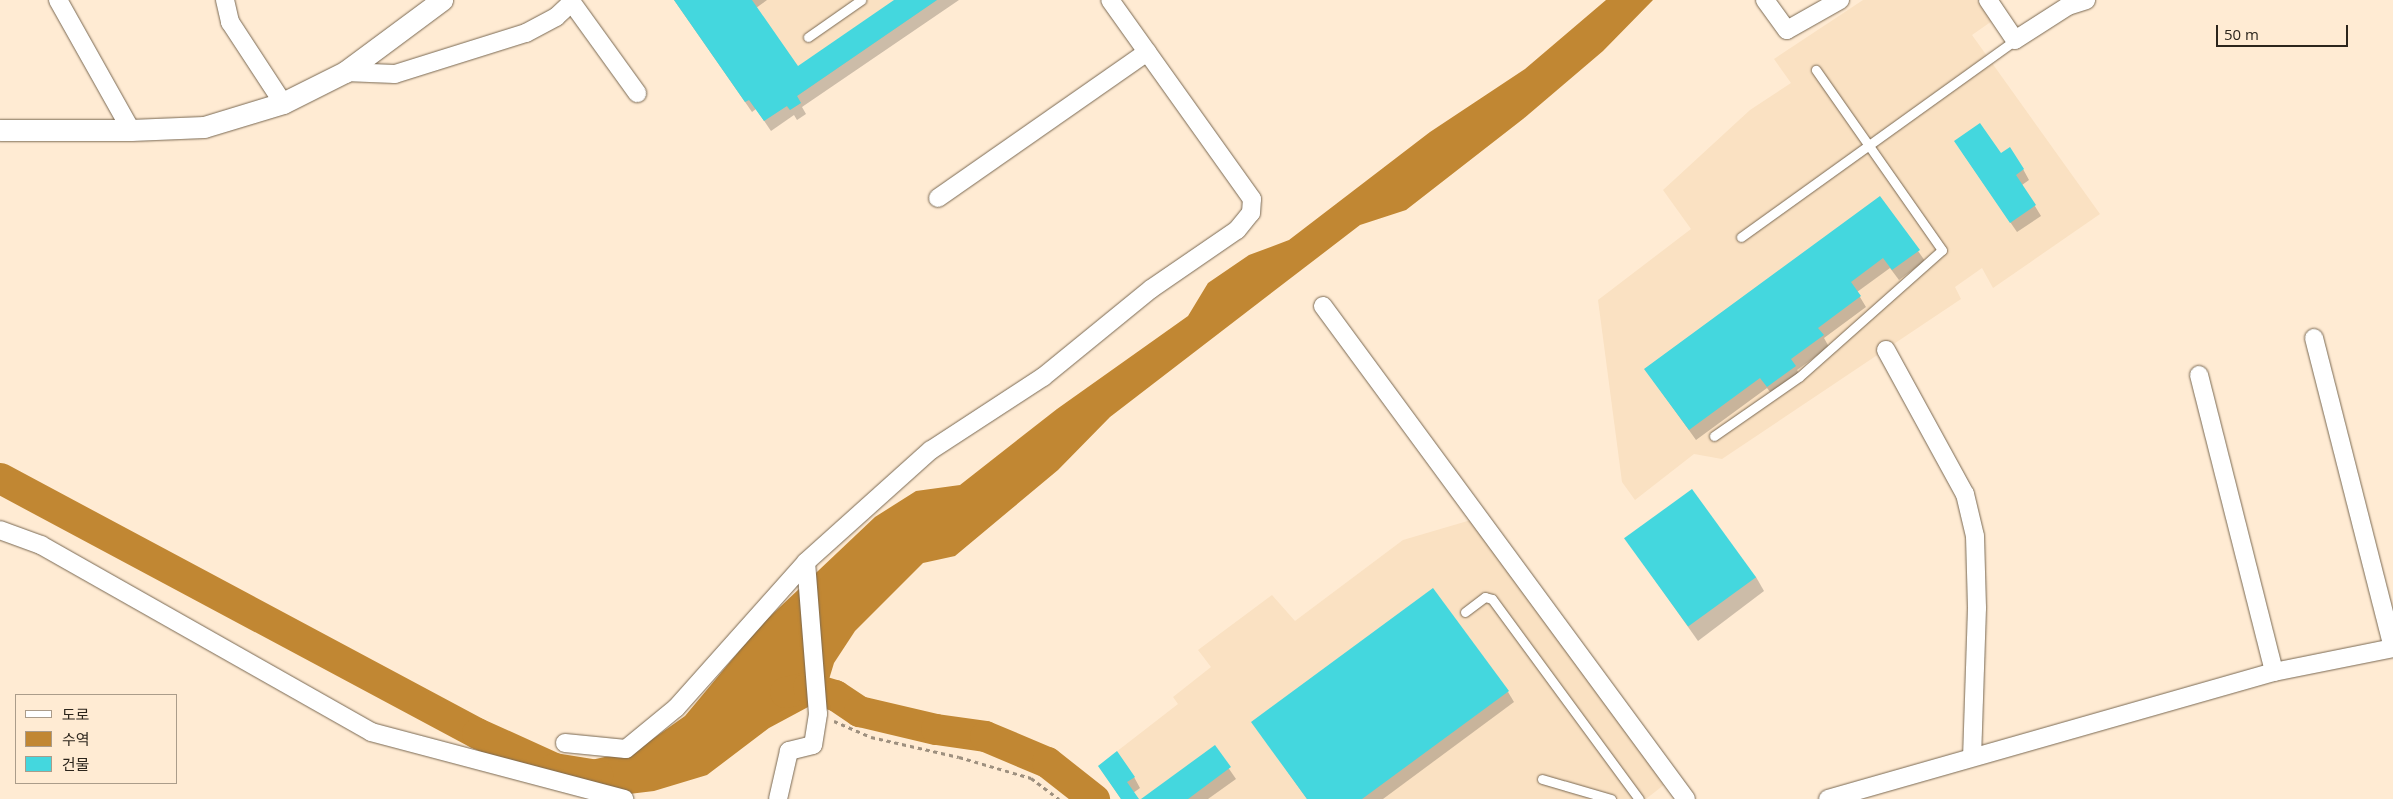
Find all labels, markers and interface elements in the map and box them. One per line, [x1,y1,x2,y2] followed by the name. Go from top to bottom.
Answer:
[2218,15,2350,47] scale bar
[2224,24,2259,44] text: 50 m
[15,694,178,784] legend
[62,704,90,724] text: 도로
[62,729,90,749] text: 수역
[62,754,90,774] text: 건물

